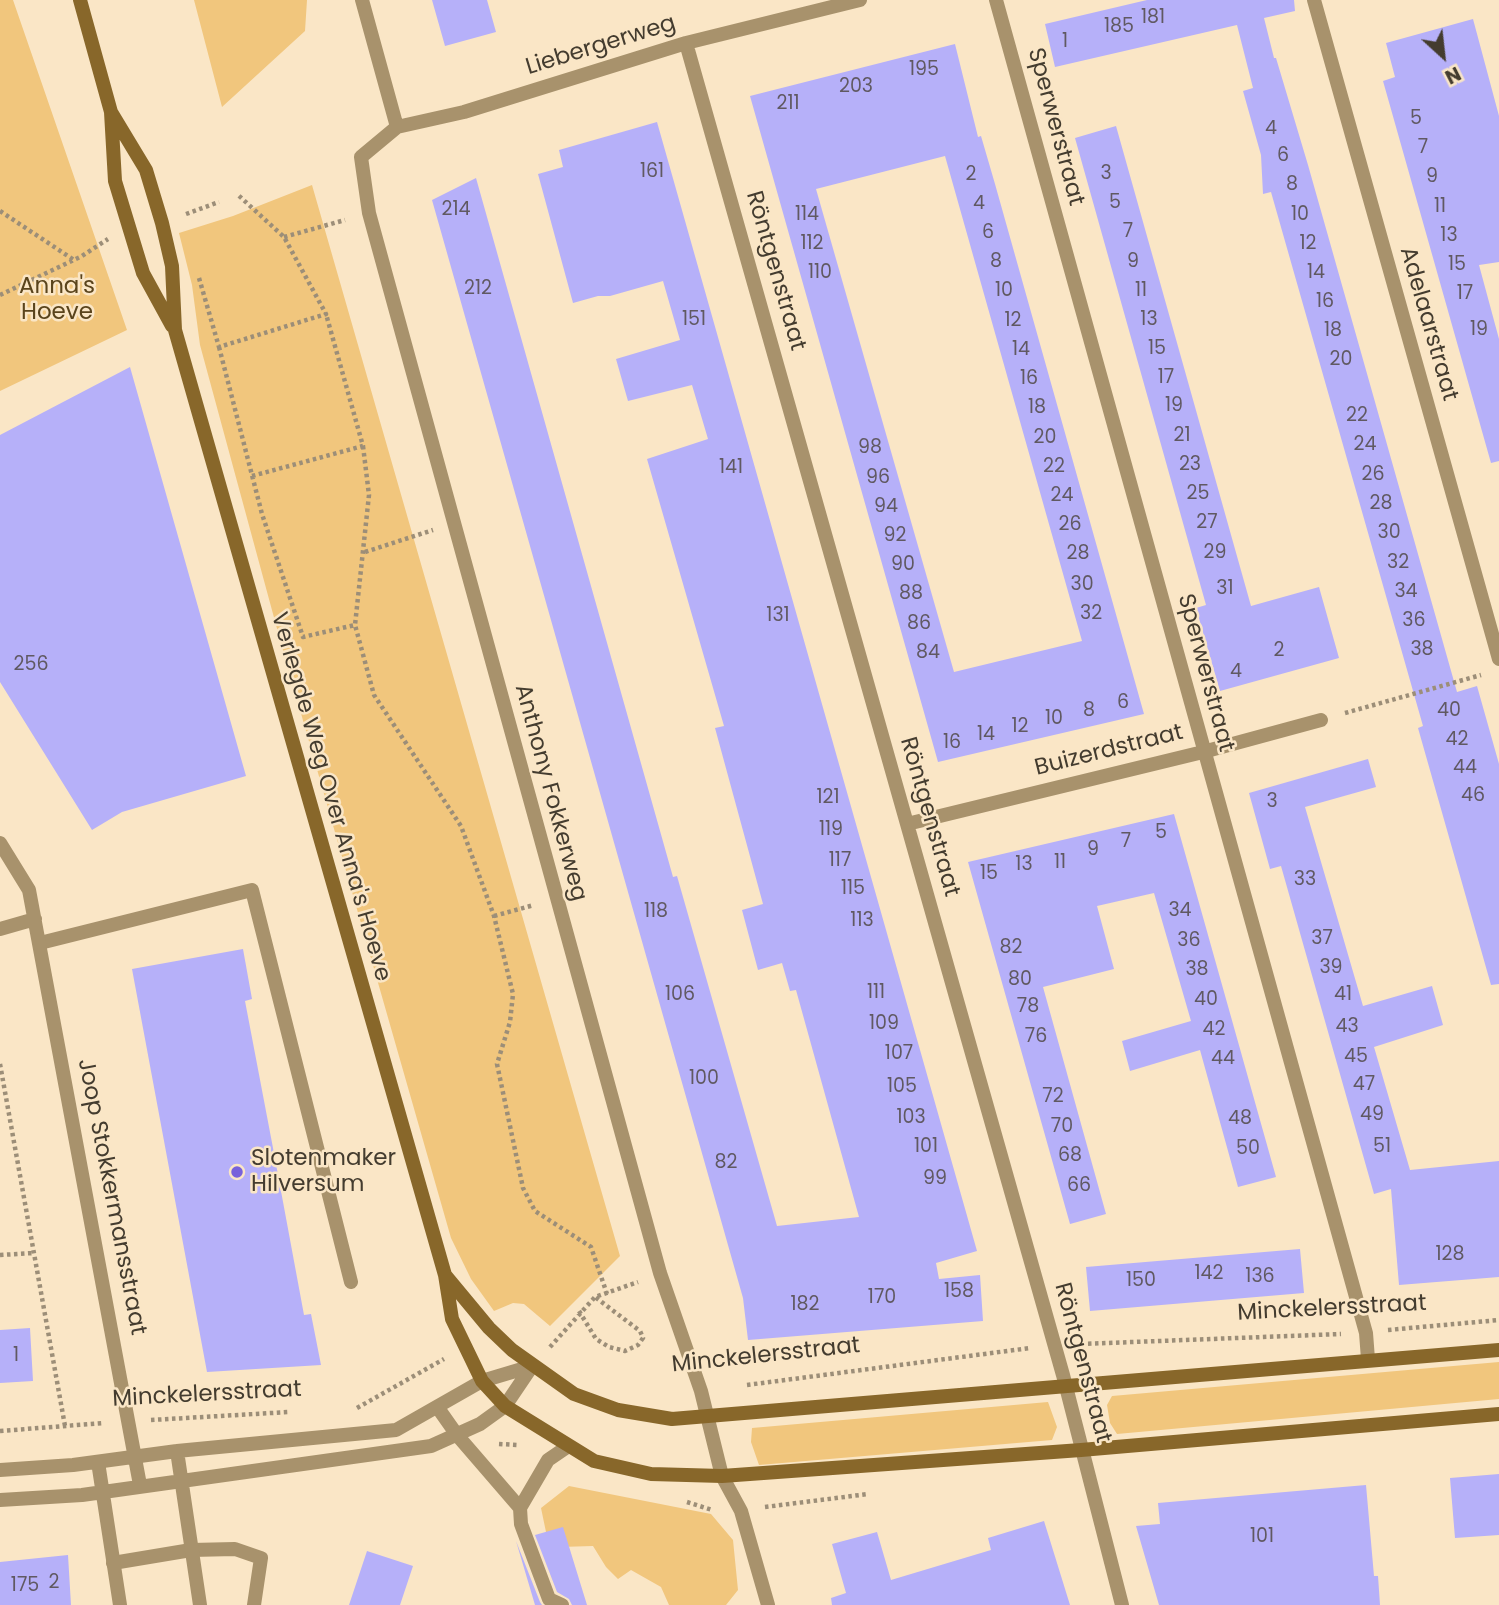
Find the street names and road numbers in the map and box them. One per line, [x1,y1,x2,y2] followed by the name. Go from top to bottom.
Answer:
[523,10,679,82] street label: Liebergerweg
[1021,45,1089,209] street label: Sperwerstraat
[739,188,811,354] street label: Röntgenstraat
[1393,244,1463,404] street label: Adelaarstraat
[1171,591,1239,755] street label: Sperwerstraat
[264,609,396,985] street label: Verlegde Weg Over Anna's Hoeve
[508,682,592,904] street label: Anthony Fokkerweg
[1032,719,1186,783] street label: Buizerdstraat
[893,734,965,900] street label: Röntgenstraat
[71,1057,151,1337] street label: Joop Stokkermansstraat
[1047,1280,1117,1446] street label: Röntgenstraat
[1237,1290,1427,1328] street label: Minckelersstraat
[670,1332,862,1380] street label: Minckelersstraat
[112,1376,302,1414] street label: Minckelersstraat

